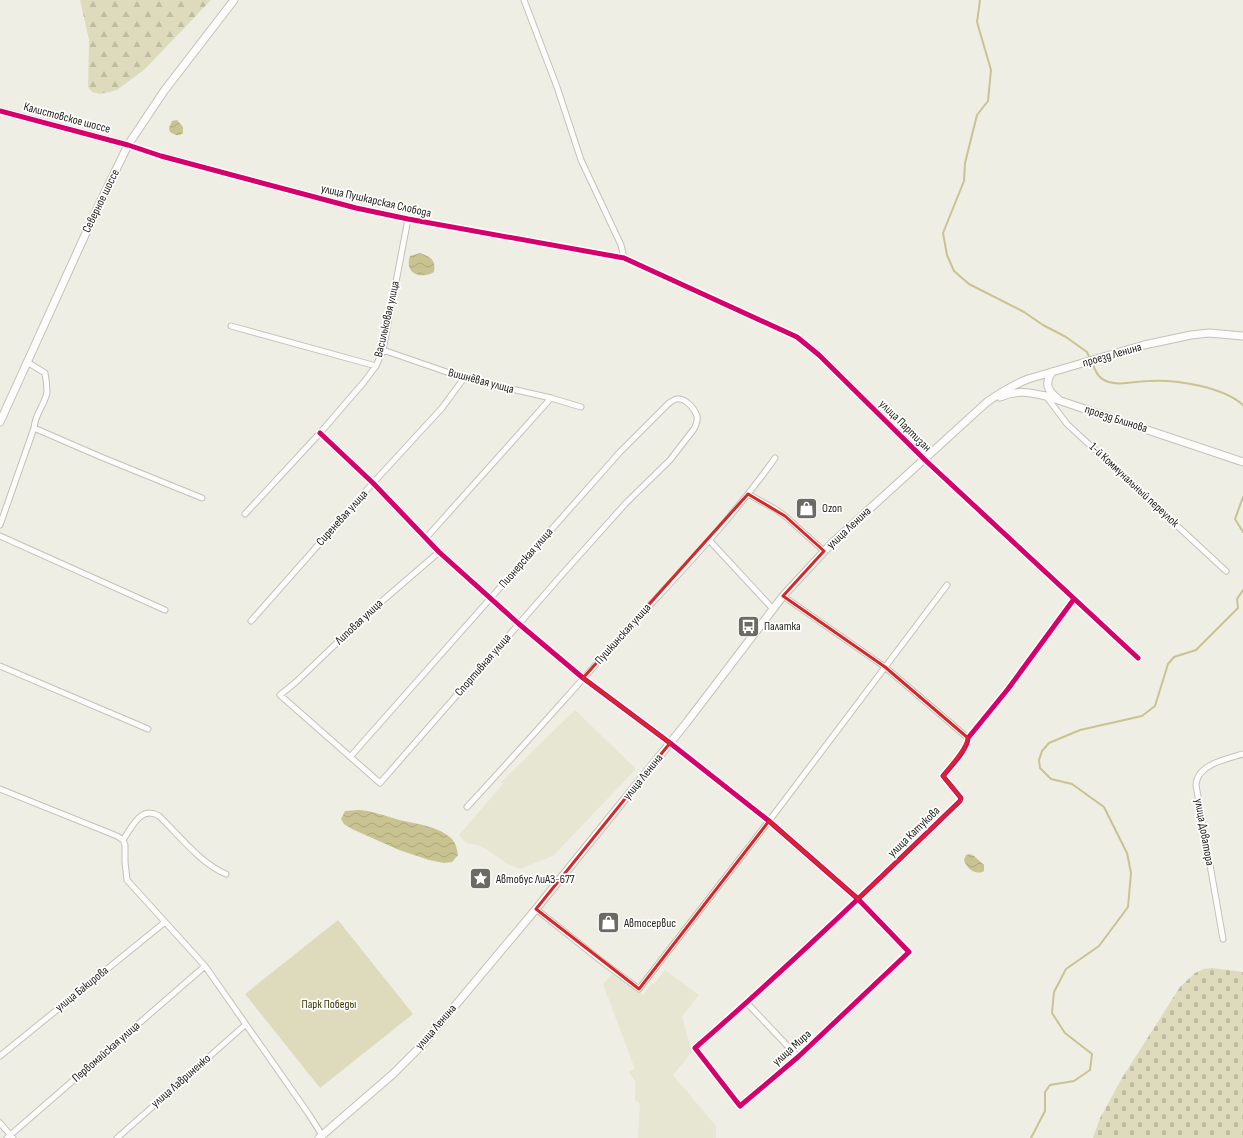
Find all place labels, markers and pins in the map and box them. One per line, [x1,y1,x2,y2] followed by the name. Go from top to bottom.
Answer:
[793,495,819,521] shop icon: Ozon
[822,501,842,516] place label: Ozon
[735,613,761,639] bus stop icon: Палатка
[764,619,801,634] place label: Палатка
[467,866,493,892] place icon: Автобус ЛиАЗ-677
[495,872,575,887] place label: Автобус ЛиАЗ-677
[596,910,622,936] shop icon: Автосервис
[623,916,676,931] place label: Автосервис

